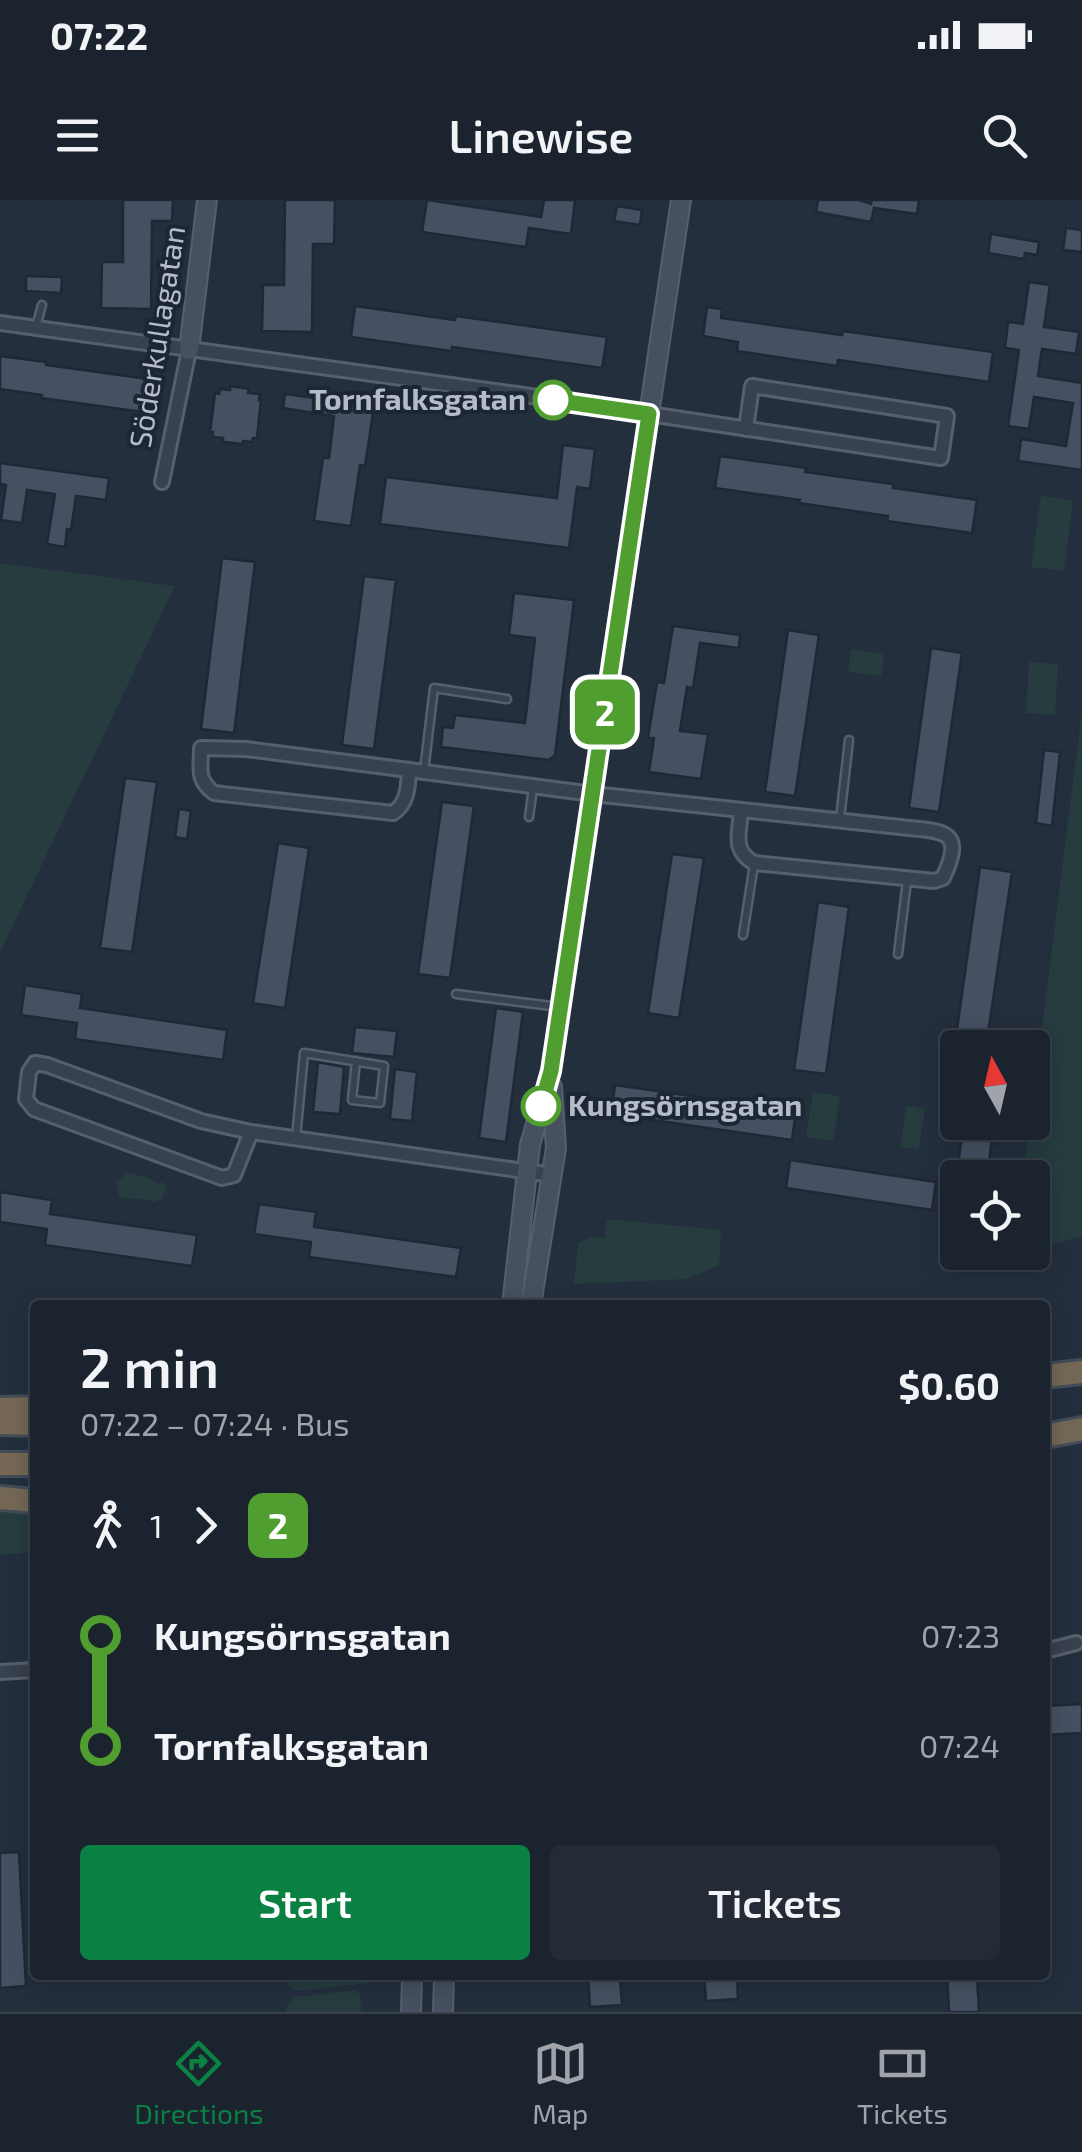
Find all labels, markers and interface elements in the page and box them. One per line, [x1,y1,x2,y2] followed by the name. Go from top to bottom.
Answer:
[50,12,148,58] text: 07:22
[50,108,105,163] icon: menu
[449,108,633,162] text: Linewise
[977,108,1032,163] icon: search
[121,223,191,450] street label: Söderkullagatan
[309,380,526,416] place label: Tornfalksgatan
[534,381,572,419] marker: Tornfalksgatan
[572,680,638,744] line badge: 2
[595,691,615,733] text: 2
[940,1030,1050,1140] north arrow
[940,1030,1050,1270] map controls
[568,1086,802,1122] place label: Kungsörnsgatan
[522,1087,560,1125] marker: Kungsörnsgatan
[940,1160,1050,1270] button: locate
[80,1333,219,1399] text: 2 min
[898,1362,1000,1408] text: $0.60
[80,1404,349,1442] text: 07:22 – 07:24 · Bus
[80,1498,135,1553] icon: walk
[178,1498,233,1553] icon: forward
[268,1504,288,1546] text: 2
[150,1506,163,1544] text: 1
[154,1612,451,1658] text: Kungsörnsgatan
[921,1616,1000,1654] text: 07:23
[154,1722,429,1768] text: Tornfalksgatan
[919,1726,1000,1764] text: 07:24
[80,1845,530,1960] button: Start
[550,1845,1000,1960] button: Tickets
[134,2036,263,2130] tab: Directions
[532,2036,588,2130] tab: Map
[857,2036,948,2130] tab: Tickets

